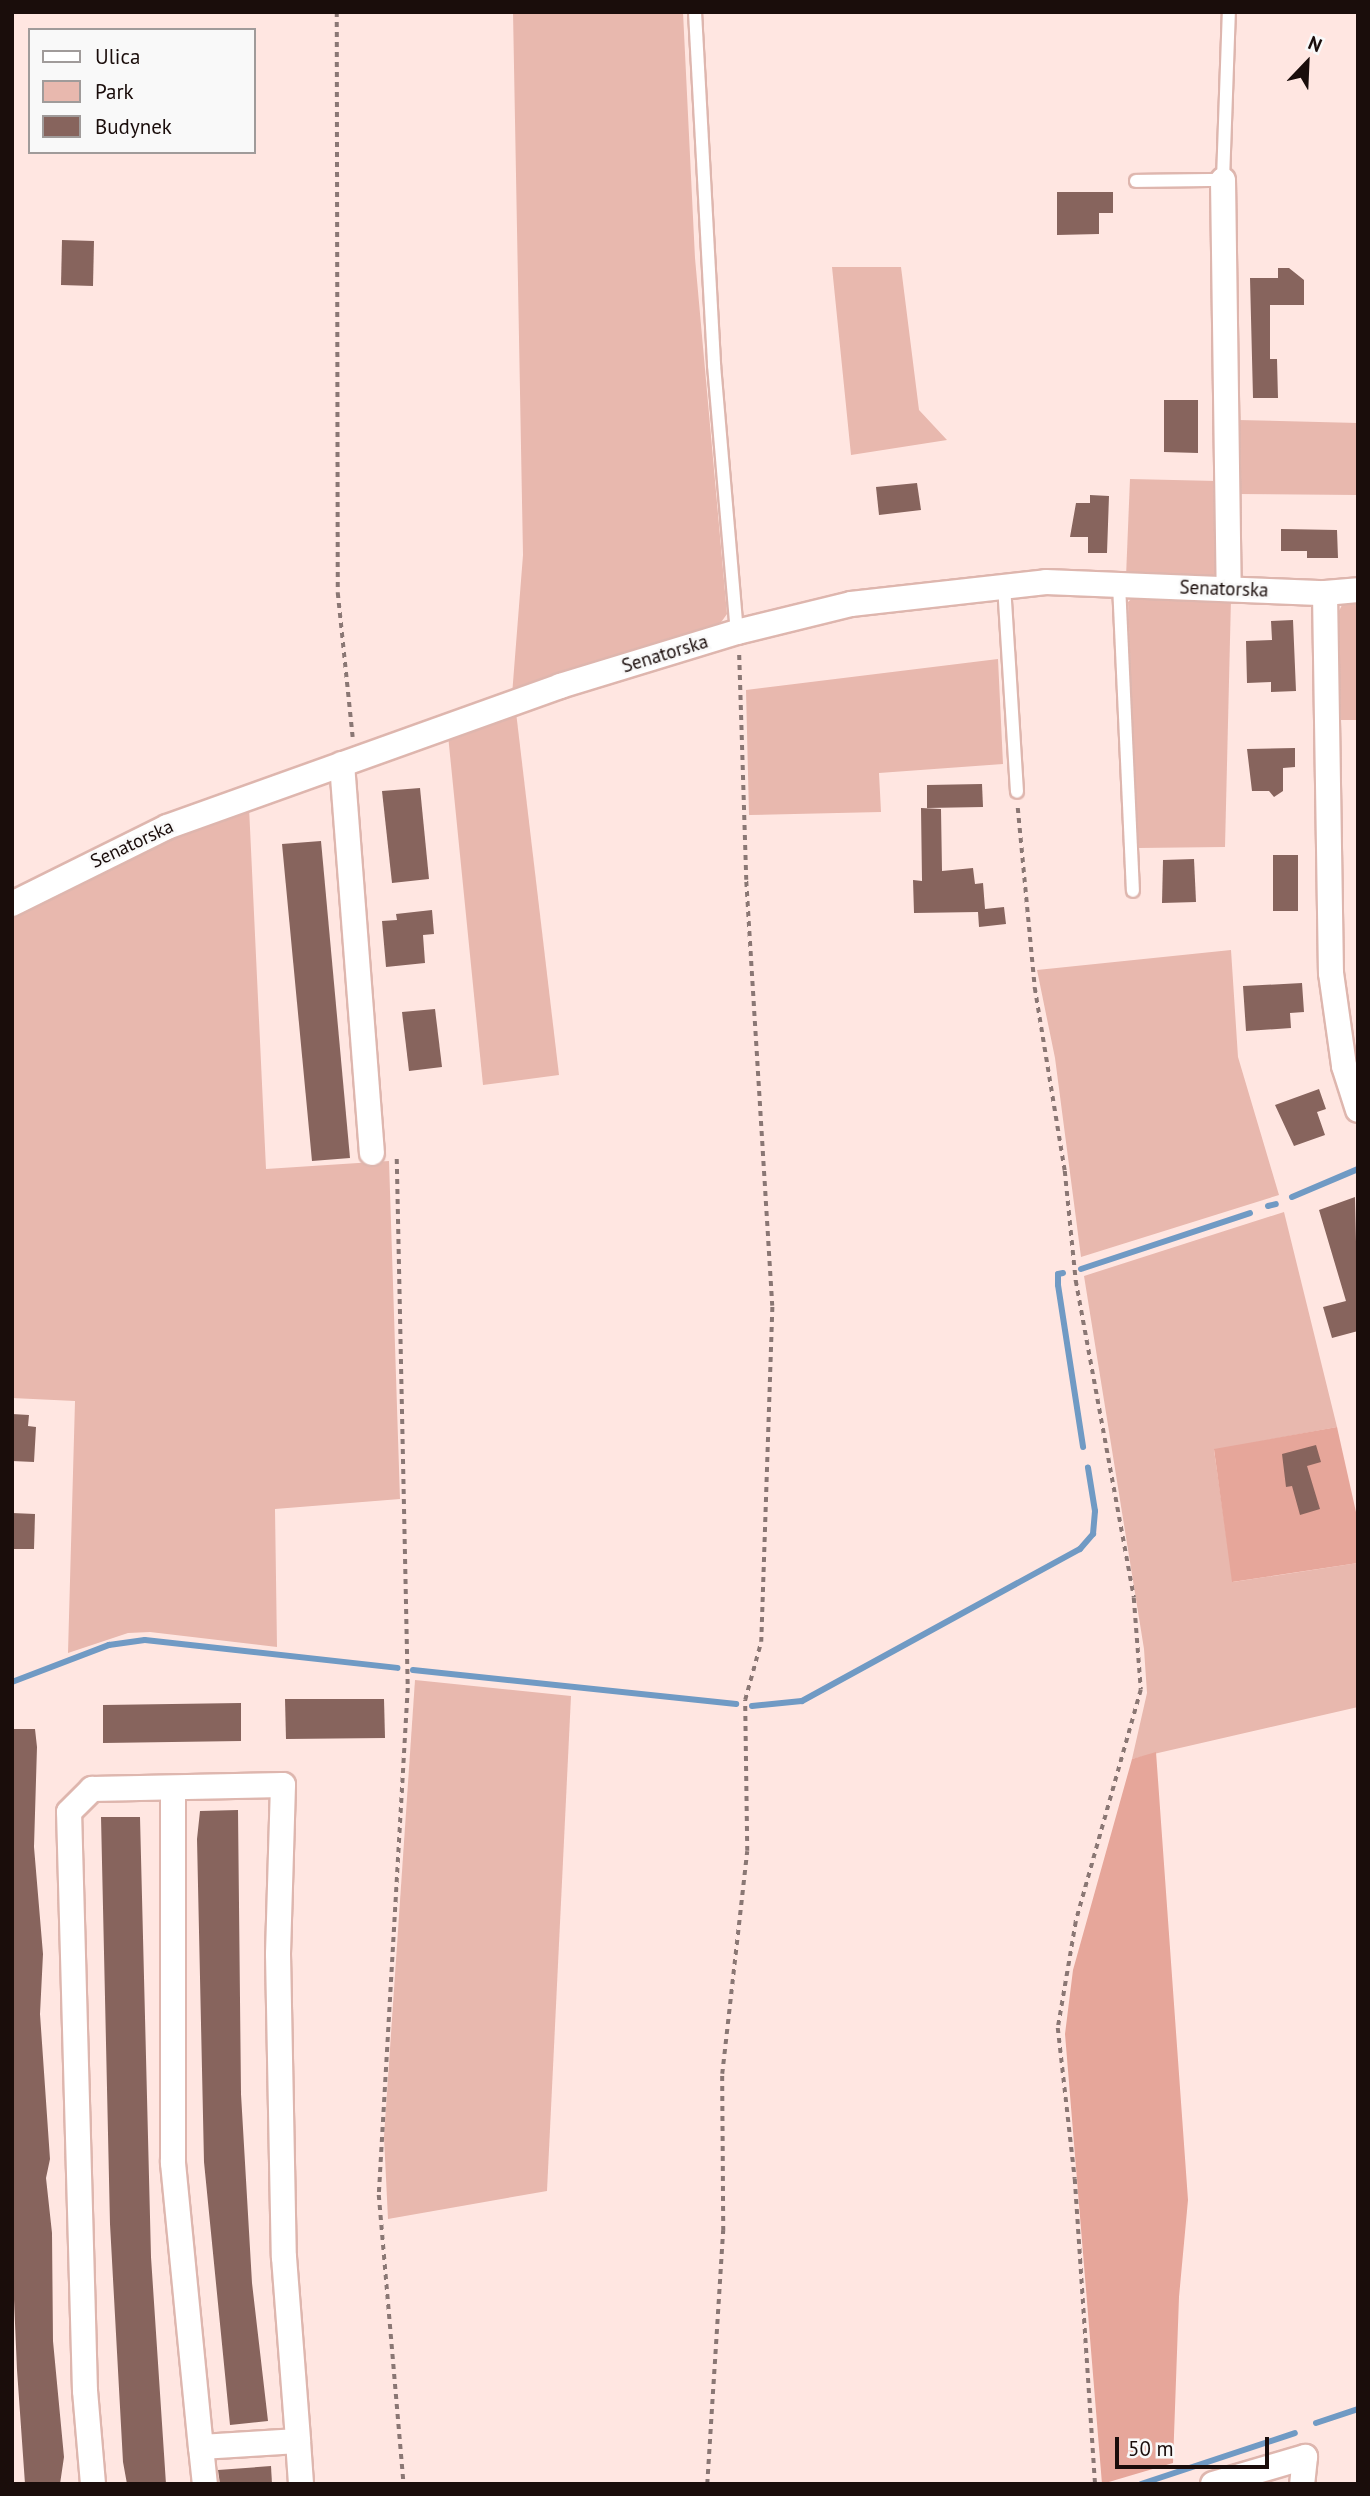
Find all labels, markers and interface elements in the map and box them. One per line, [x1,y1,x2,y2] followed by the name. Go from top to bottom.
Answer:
[28,28,256,154] legend
[1272,28,1342,98] north arrow
[1305,30,1326,57] text: N
[95,43,140,70] text: Ulica
[95,78,134,105] text: Park
[95,113,172,140] text: Budynek
[1179,576,1269,602] street label: Senatorska
[619,630,711,678] street label: Senatorska
[87,815,177,873] street label: Senatorska
[1118,2422,1272,2466] scale bar
[1128,2435,1174,2462] text: 50 m

